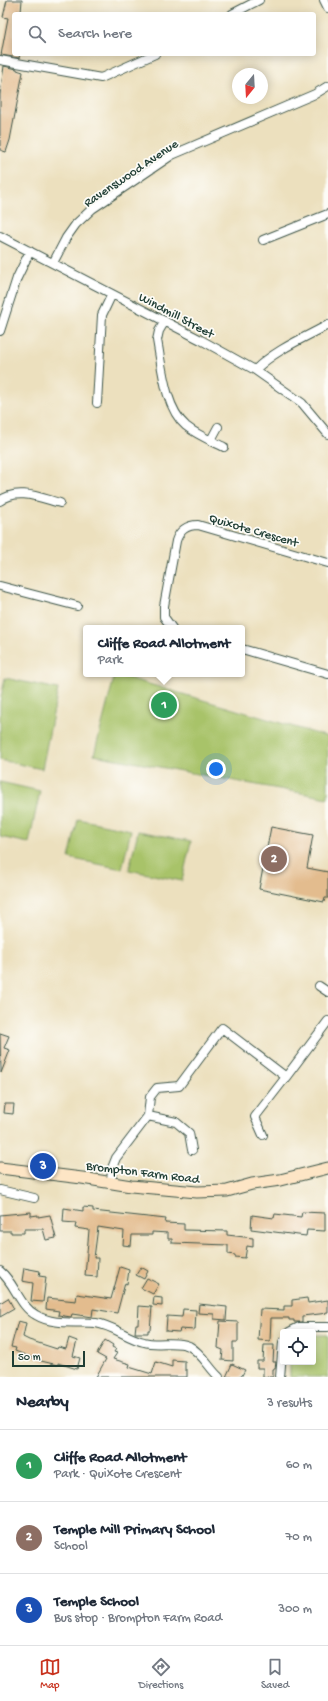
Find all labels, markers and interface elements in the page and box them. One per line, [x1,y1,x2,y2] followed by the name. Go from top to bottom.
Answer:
[12,12,316,56] search box
[26,23,48,45] icon: search
[58,25,132,43] text: Search here
[232,68,268,104] north arrow
[81,137,182,211] street label: Ravenswood Avenue
[136,290,218,343] street label: Windmill Street
[207,512,301,552] street label: Quixote Crescent
[83,625,245,677] popup
[98,635,230,653] text: Cliffe Road Allotment
[98,653,123,668] text: Park
[151,690,177,720] pin: 1
[206,759,226,779] your location
[261,844,287,874] pin: 2
[30,1151,56,1181] pin: 3
[84,1159,202,1188] street label: Brompton Farm Road
[280,1329,316,1365] map controls
[280,1329,316,1365] button: locate
[12,1349,85,1368] scale bar
[18,1352,40,1364] text: 50 m
[16,1393,69,1413] text: Nearby
[267,1396,312,1411] text: 3 results
[54,1449,186,1467] text: Cliffe Road Allotment
[26,1458,32,1473] text: 1
[286,1458,312,1473] text: 60 m
[54,1467,181,1482] text: Park · Quixote Crescent
[54,1521,215,1539] text: Temple Mill Primary School
[26,1530,32,1545] text: 2
[286,1530,312,1545] text: 70 m
[54,1539,88,1554] text: School
[54,1593,139,1611] text: Temple School
[26,1602,32,1617] text: 3
[278,1602,312,1617] text: 300 m
[54,1611,222,1626] text: Bus stop · Brompton Farm Road
[39,1656,61,1692] tab: Map
[139,1656,183,1692] tab: Directions
[261,1656,289,1692] tab: Saved

